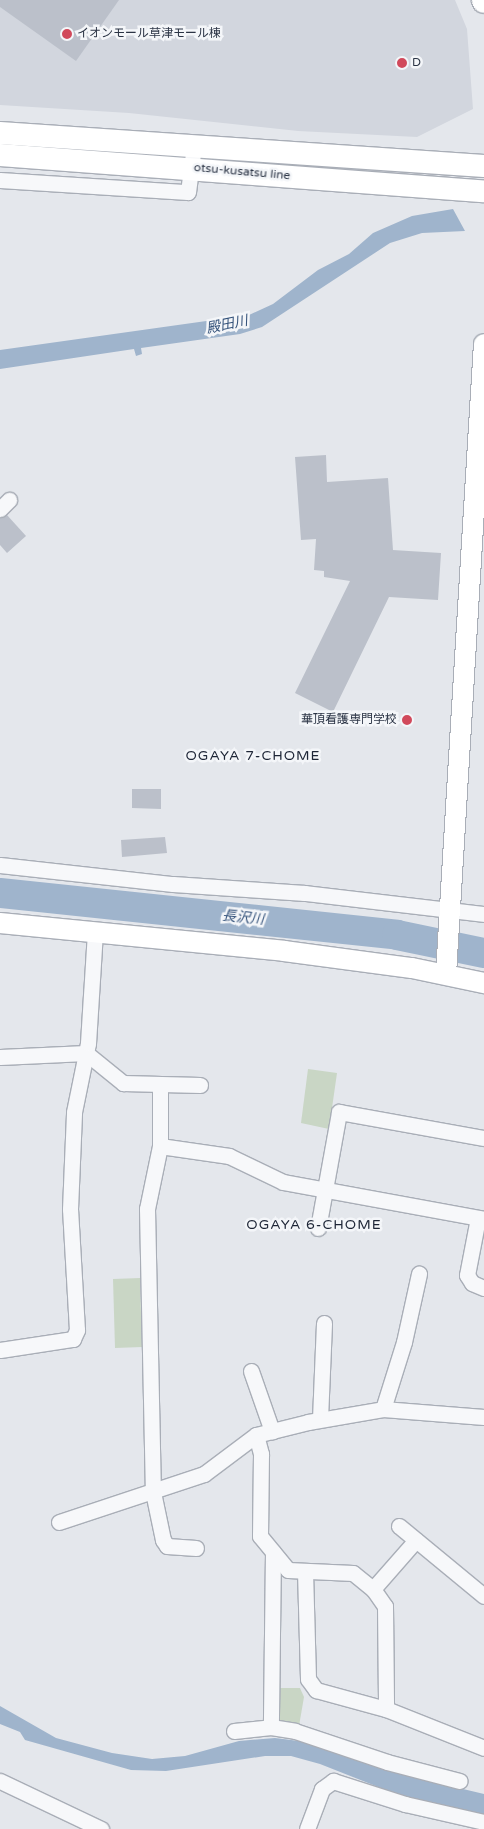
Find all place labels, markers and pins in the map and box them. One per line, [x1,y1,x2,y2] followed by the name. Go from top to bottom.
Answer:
[77,27,221,41] place label: イオンモール草津モール棟
[61,28,73,40] marker: イオンモール草津モール棟
[412,56,421,70] place label: D
[396,57,408,69] marker: D
[301,713,397,727] place label: 華頂看護専門学校
[401,714,413,726] marker: 華頂看護専門学校

